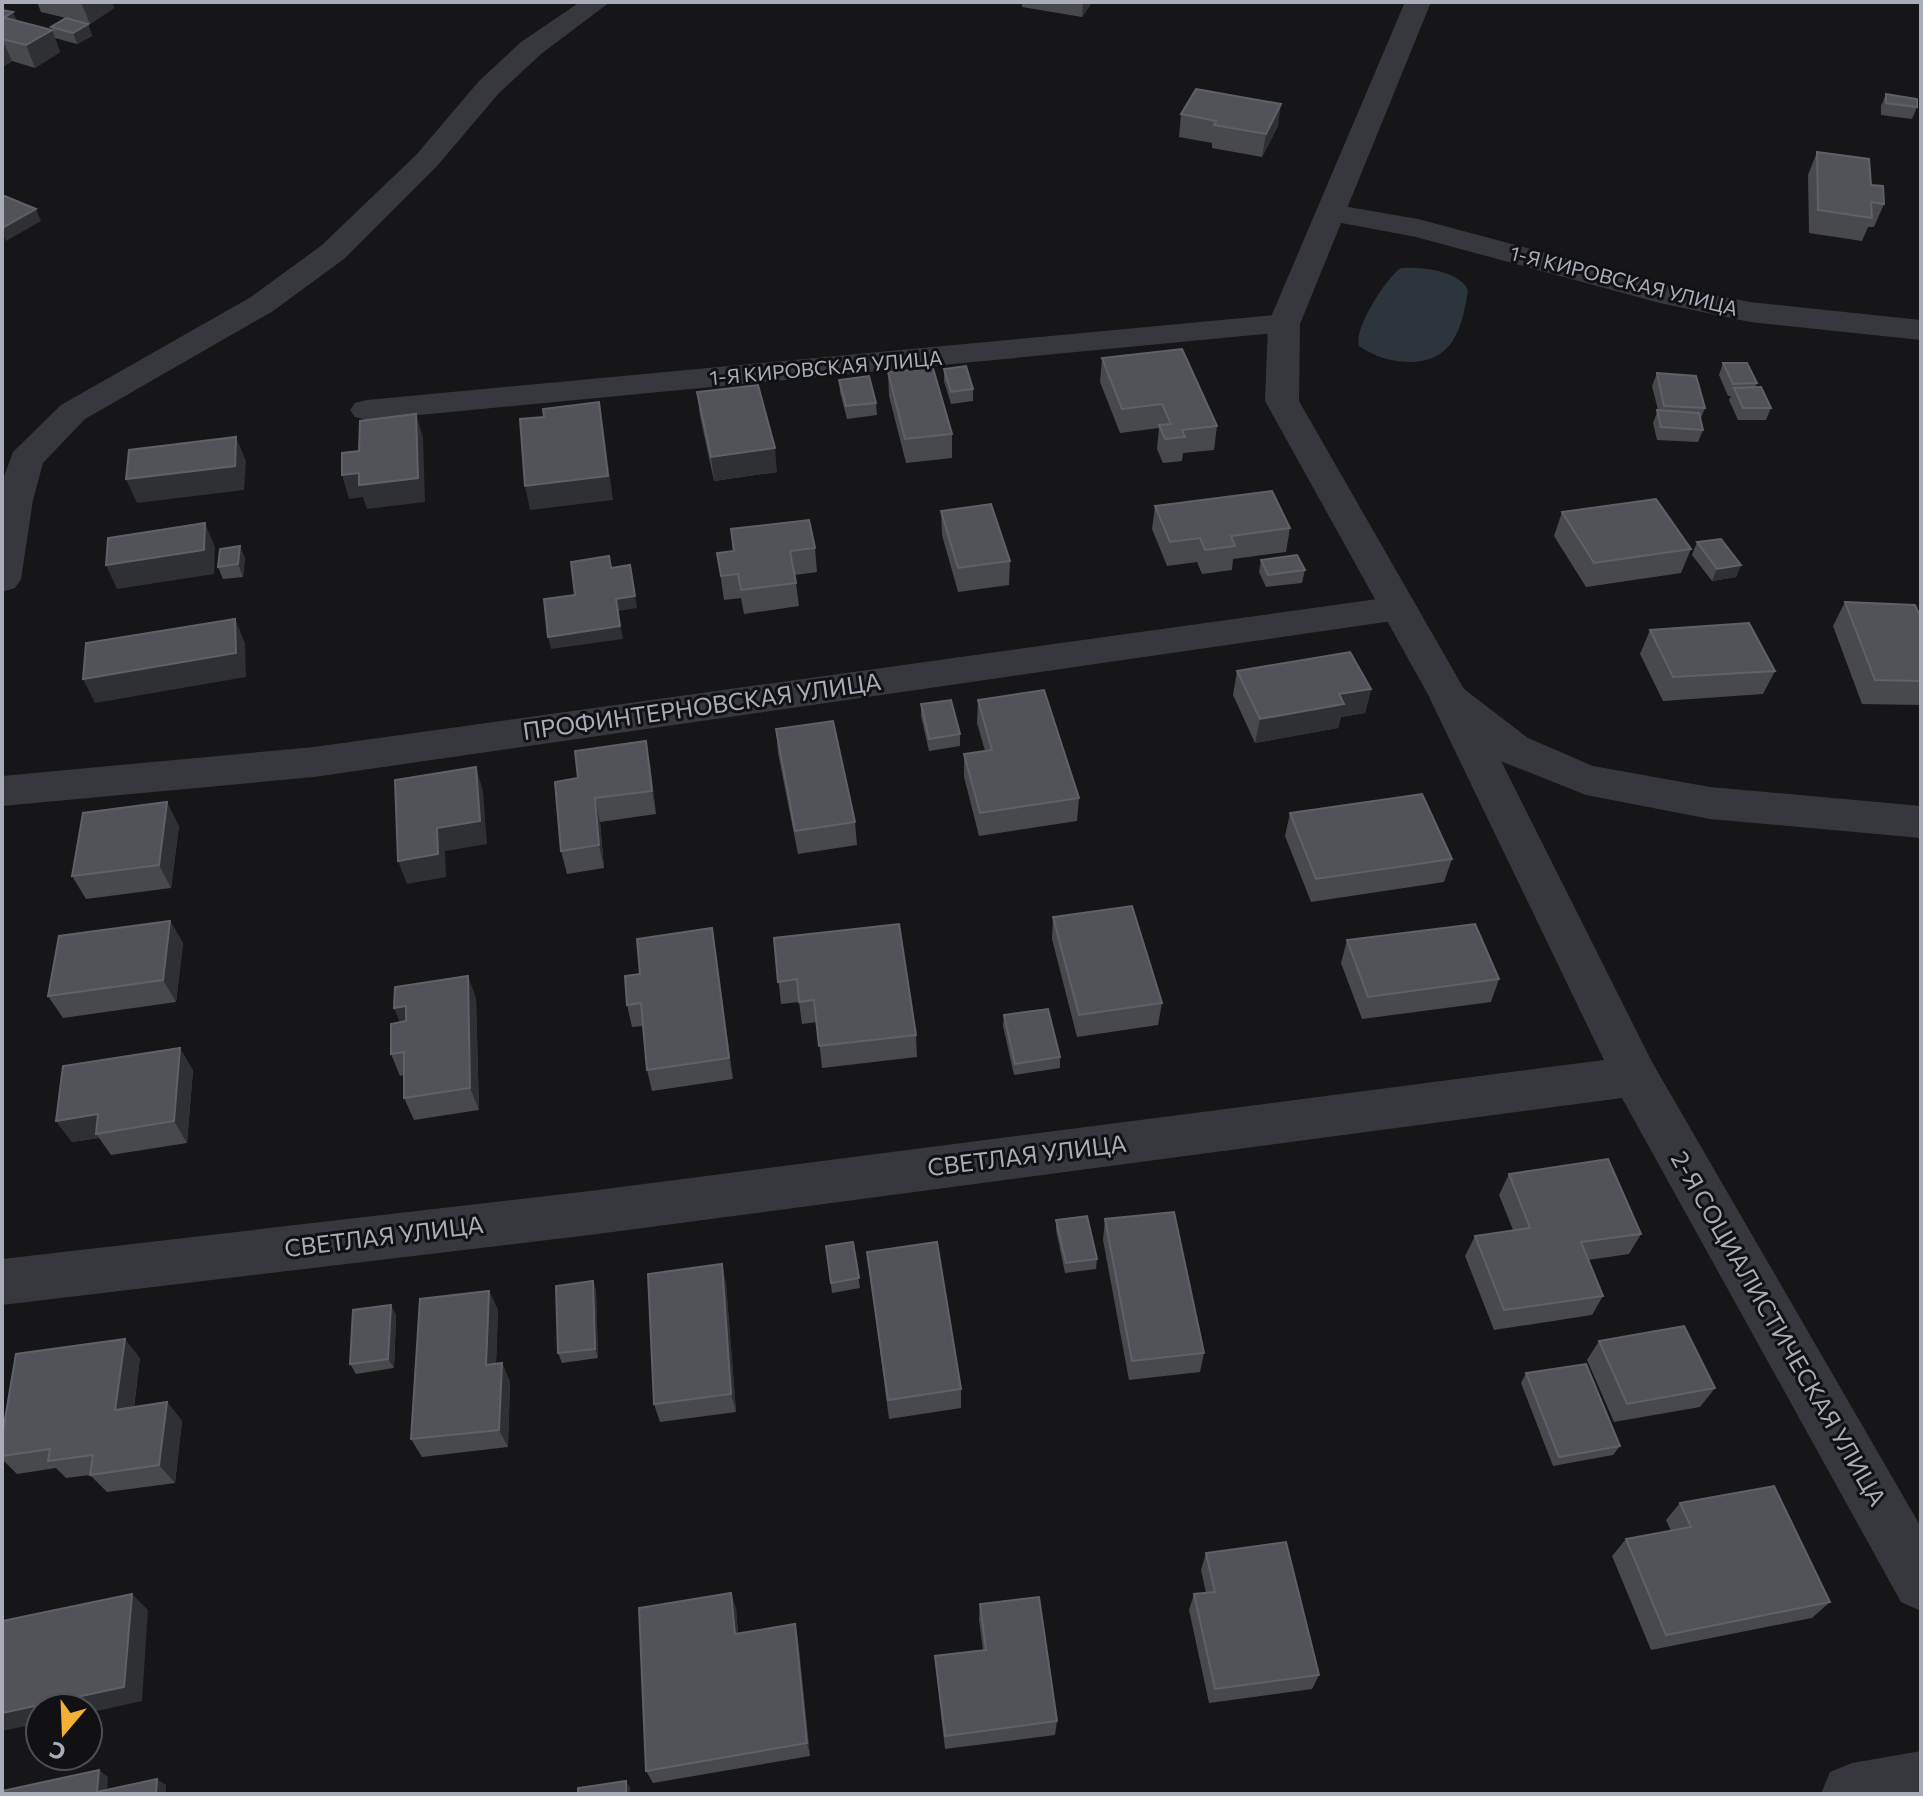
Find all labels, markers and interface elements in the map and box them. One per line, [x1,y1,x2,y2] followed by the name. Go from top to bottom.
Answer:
[1508,240,1741,320] street label: 1-Я КИРОВСКАЯ УЛИЦА
[709,345,943,389] street label: 1-Я КИРОВСКАЯ УЛИЦА
[521,666,883,745] street label: ПРОФИНТЕРНОВСКАЯ УЛИЦА
[926,1128,1128,1181] street label: СВЕТЛАЯ УЛИЦА
[1666,1146,1893,1511] street label: 2-Я СОЦИАЛИСТИЧЕСКАЯ УЛИЦА
[283,1209,485,1262] street label: СВЕТЛАЯ УЛИЦА
[24,1692,104,1772] north arrow
[46,1736,69,1767] text: С

